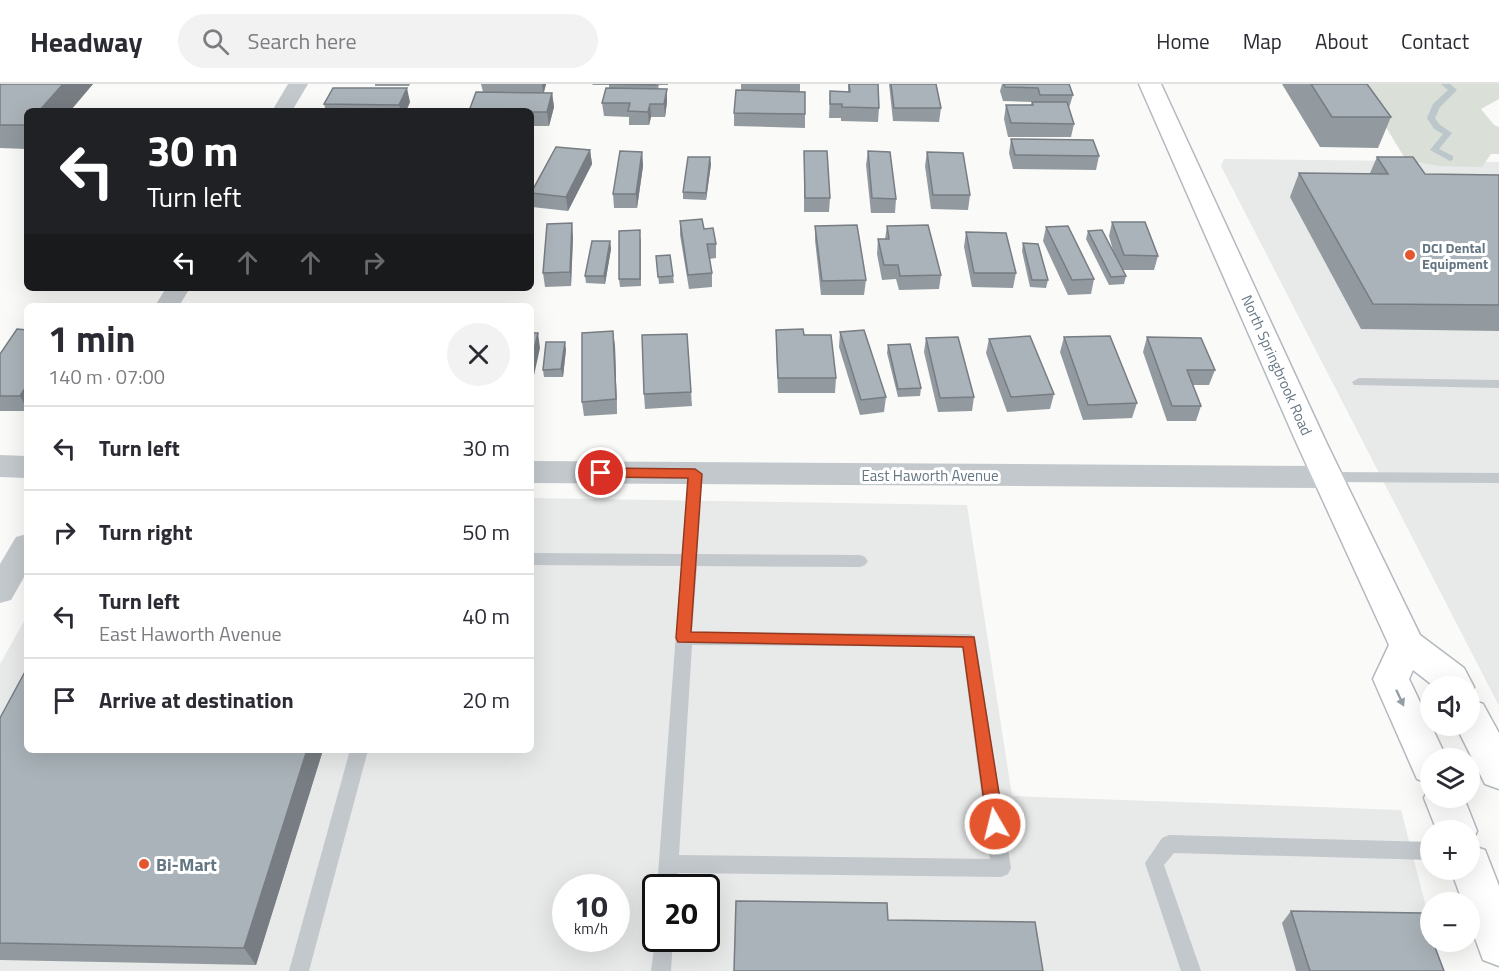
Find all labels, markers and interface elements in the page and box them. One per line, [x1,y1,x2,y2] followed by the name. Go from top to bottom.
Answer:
[178,14,598,68] search box
[30,20,142,63] text: Headway
[247,24,357,58] text: Search here
[199,25,232,58] icon: search
[1156,25,1210,57] text: Home
[1243,25,1282,57] text: Map
[1315,25,1368,57] text: About
[1401,25,1469,57] text: Contact
[147,118,239,182] text: 30 m
[48,132,126,210] icon: left
[147,176,241,217] text: Turn left
[1422,237,1488,274] place label: DCI Dental Equipment
[168,246,201,279] icon: left
[231,246,264,279] icon: ahead
[294,246,327,279] icon: ahead
[357,246,390,279] icon: right
[1403,248,1417,262] marker: DCI Dental Equipment
[1236,291,1318,439] street label: North Springbrook Road
[48,311,135,366] text: 1 min
[447,323,510,386] button: close
[48,361,165,392] text: 140 m · 07:00
[99,431,180,465] text: Turn left
[462,431,510,465] text: 30 m
[48,432,81,465] icon: left
[575,447,626,498] pin
[584,456,617,489] icon: arrive
[862,464,999,487] street label: East Haworth Avenue
[99,515,193,549] text: Turn right
[462,515,510,549] text: 50 m
[48,516,81,549] icon: right
[99,584,180,618] text: Turn left
[462,599,510,633] text: 40 m
[48,600,81,633] icon: left
[99,618,282,649] text: East Haworth Avenue
[1420,676,1480,952] map controls
[1420,676,1480,736] button: sound
[99,683,294,717] text: Arrive at destination
[462,683,510,717] text: 20 m
[48,684,81,717] icon: arrive
[1395,689,1405,707] one-way arrow
[1420,748,1480,808] button: layers
[963,792,1027,856] position arrow
[1420,820,1480,880] button: +
[156,851,217,878] place label: Bi-Mart
[137,857,151,871] marker: Bi-Mart
[642,874,720,952] speed limit sign: 20
[574,883,608,929] text: 10
[1420,892,1480,952] button: −
[574,917,608,940] text: km/h

